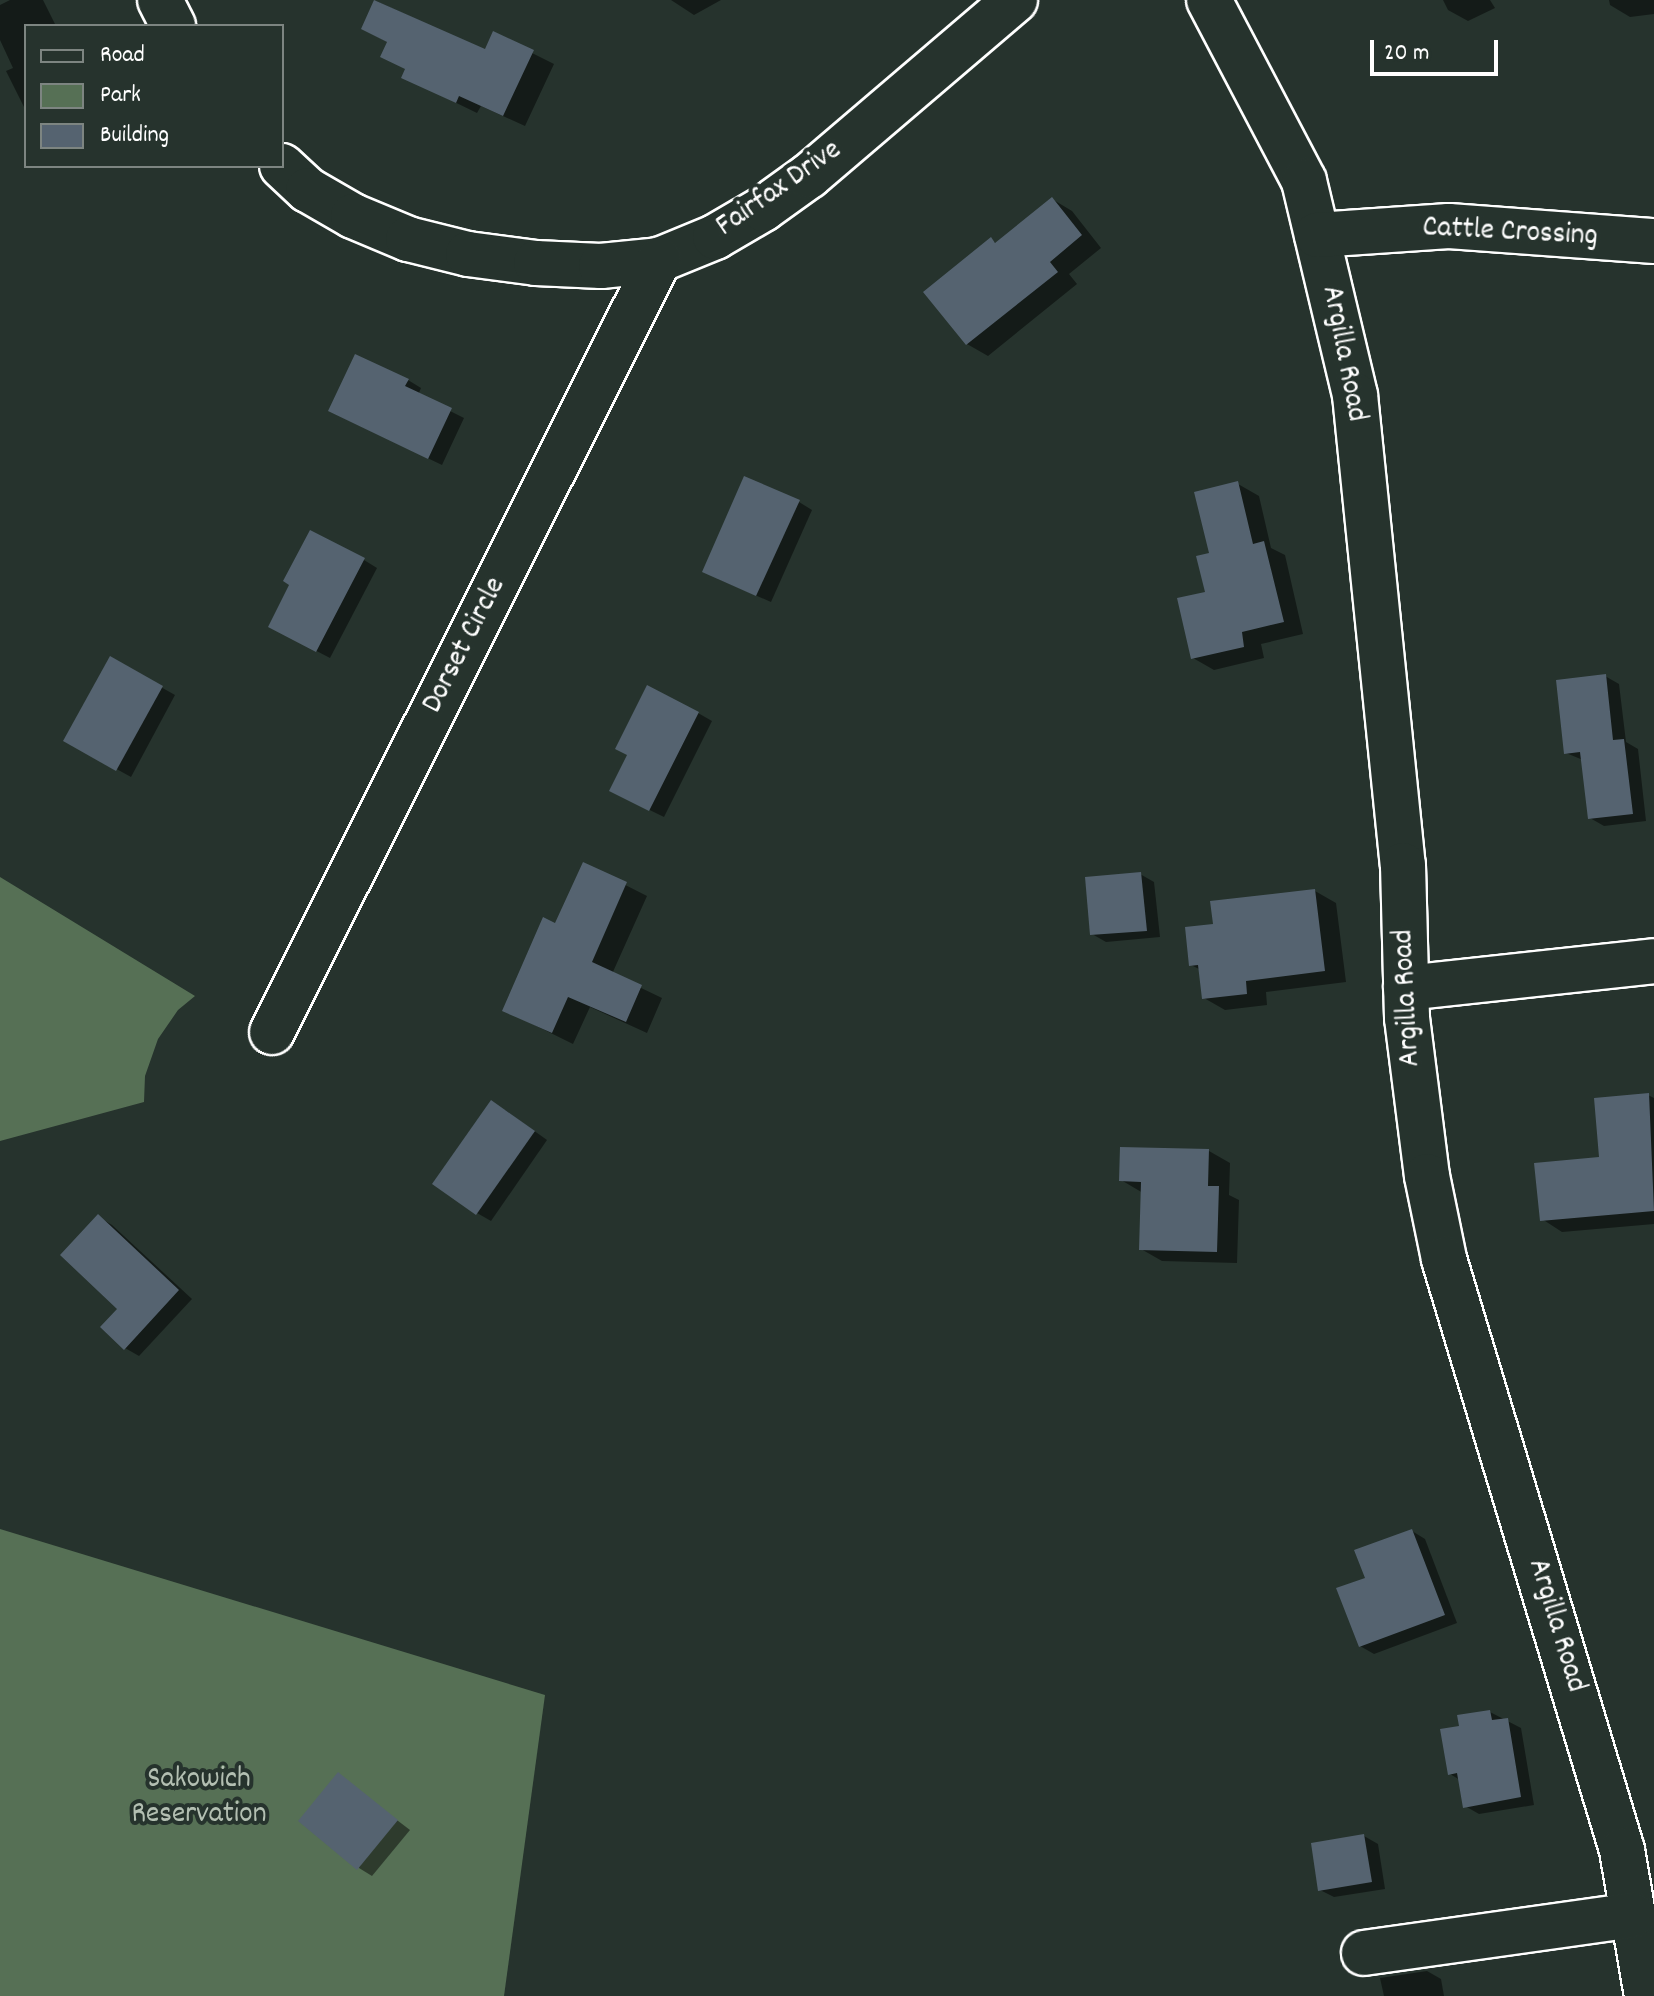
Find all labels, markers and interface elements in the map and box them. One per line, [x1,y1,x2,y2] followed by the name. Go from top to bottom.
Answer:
[24,24,284,168] legend
[1374,24,1502,74] scale bar
[1384,37,1430,71] text: 20 m
[100,39,145,73] text: Road
[100,79,141,113] text: Park
[100,119,169,153] text: Building
[710,134,850,246] street label: Fairfax Drive
[1422,211,1598,257] street label: Cattle Crossing
[1311,283,1373,425] street label: Argilla Road
[416,572,516,720] street label: Dorset Circle
[1387,928,1431,1068] street label: Argilla Road
[1518,1555,1592,1697] street label: Argilla Road
[131,1763,267,1834] park label: Sakowich Reservation

